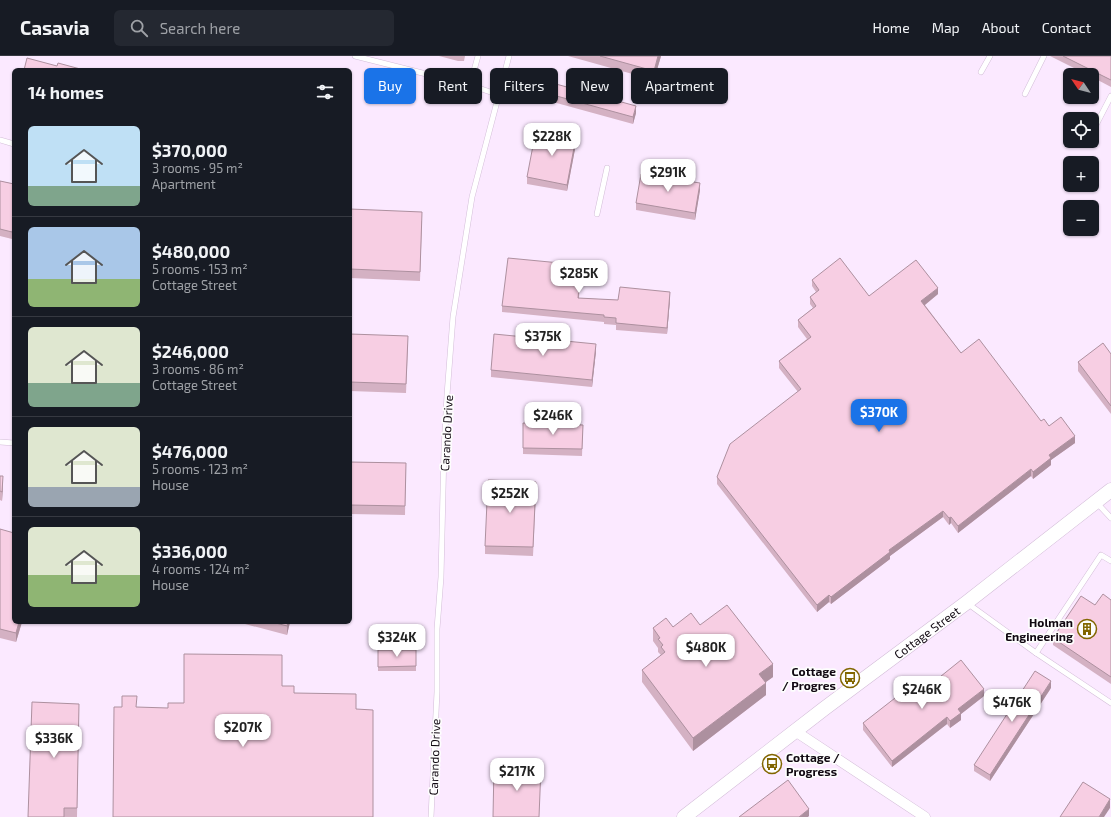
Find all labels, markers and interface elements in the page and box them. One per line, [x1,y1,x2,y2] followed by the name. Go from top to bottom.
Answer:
[114,10,394,46] search box
[20,16,90,39] text: Casavia
[128,17,150,39] icon: search
[160,19,240,37] text: Search here
[873,19,910,36] text: Home
[932,19,960,36] text: Map
[982,19,1020,36] text: About
[1042,19,1091,36] text: Contact
[364,68,416,104] chip: Buy
[424,68,482,104] chip: Rent
[490,68,558,104] chip: Filters
[566,68,623,104] chip: New
[631,68,728,104] chip: Apartment
[1063,68,1099,104] north arrow
[1063,68,1099,236] map controls
[314,81,336,103] icon: filters
[28,82,104,102] text: 14 homes
[1063,112,1099,148] button: locate
[524,123,580,157] pin: $228K
[533,128,572,144] text: $228K
[152,140,228,160] text: $370,000
[60,142,108,190] icon: home
[1063,156,1099,192] button: +
[640,159,696,193] pin: $291K
[152,160,243,176] text: 3 rooms · 95 m²
[650,164,686,180] text: $291K
[152,176,216,192] text: Apartment
[1063,200,1099,236] button: −
[152,241,230,261] text: $480,000
[60,243,108,291] icon: home
[551,260,607,294] pin: $285K
[152,261,248,277] text: 5 rooms · 153 m²
[560,265,598,281] text: $285K
[152,277,237,293] text: Cottage Street
[515,323,571,357] pin: $375K
[524,328,562,344] text: $375K
[152,341,229,361] text: $246,000
[60,343,108,391] icon: home
[152,361,244,377] text: 3 rooms · 86 m²
[152,377,237,393] text: Cottage Street
[437,394,455,472] street label: Carando Drive
[851,399,907,433] pin: $370K
[525,402,581,436] pin: $246K
[860,404,898,420] text: $370K
[533,407,573,423] text: $246K
[152,441,228,461] text: $476,000
[60,443,108,491] icon: home
[152,461,248,477] text: 5 rooms · 123 m²
[152,477,189,493] text: House
[482,480,538,514] pin: $252K
[491,485,529,501] text: $252K
[152,541,227,561] text: $336,000
[60,543,108,591] icon: home
[152,561,250,577] text: 4 rooms · 124 m²
[152,577,189,593] text: House
[891,603,963,661] street label: Cottage Street
[1005,615,1073,643] place label: Holman Engineering
[1076,618,1098,640] building icon: Holman Engineering
[369,624,425,658] pin: $324K
[378,629,417,645] text: $324K
[678,634,734,668] pin: $480K
[686,639,726,655] text: $480K
[782,664,836,692] place label: Cottage / Progres
[839,667,861,689] bus stop icon: Cottage / Progres
[894,676,950,710] pin: $246K
[902,681,942,697] text: $246K
[984,689,1040,723] pin: $476K
[993,694,1031,710] text: $476K
[215,714,271,748] pin: $207K
[426,718,442,796] street label: Carando Drive
[224,719,262,735] text: $207K
[26,725,82,759] pin: $336K
[35,730,73,746] text: $336K
[786,750,840,778] place label: Cottage / Progress
[761,753,783,775] bus stop icon: Cottage / Progress
[489,758,545,792] pin: $217K
[499,763,535,779] text: $217K

